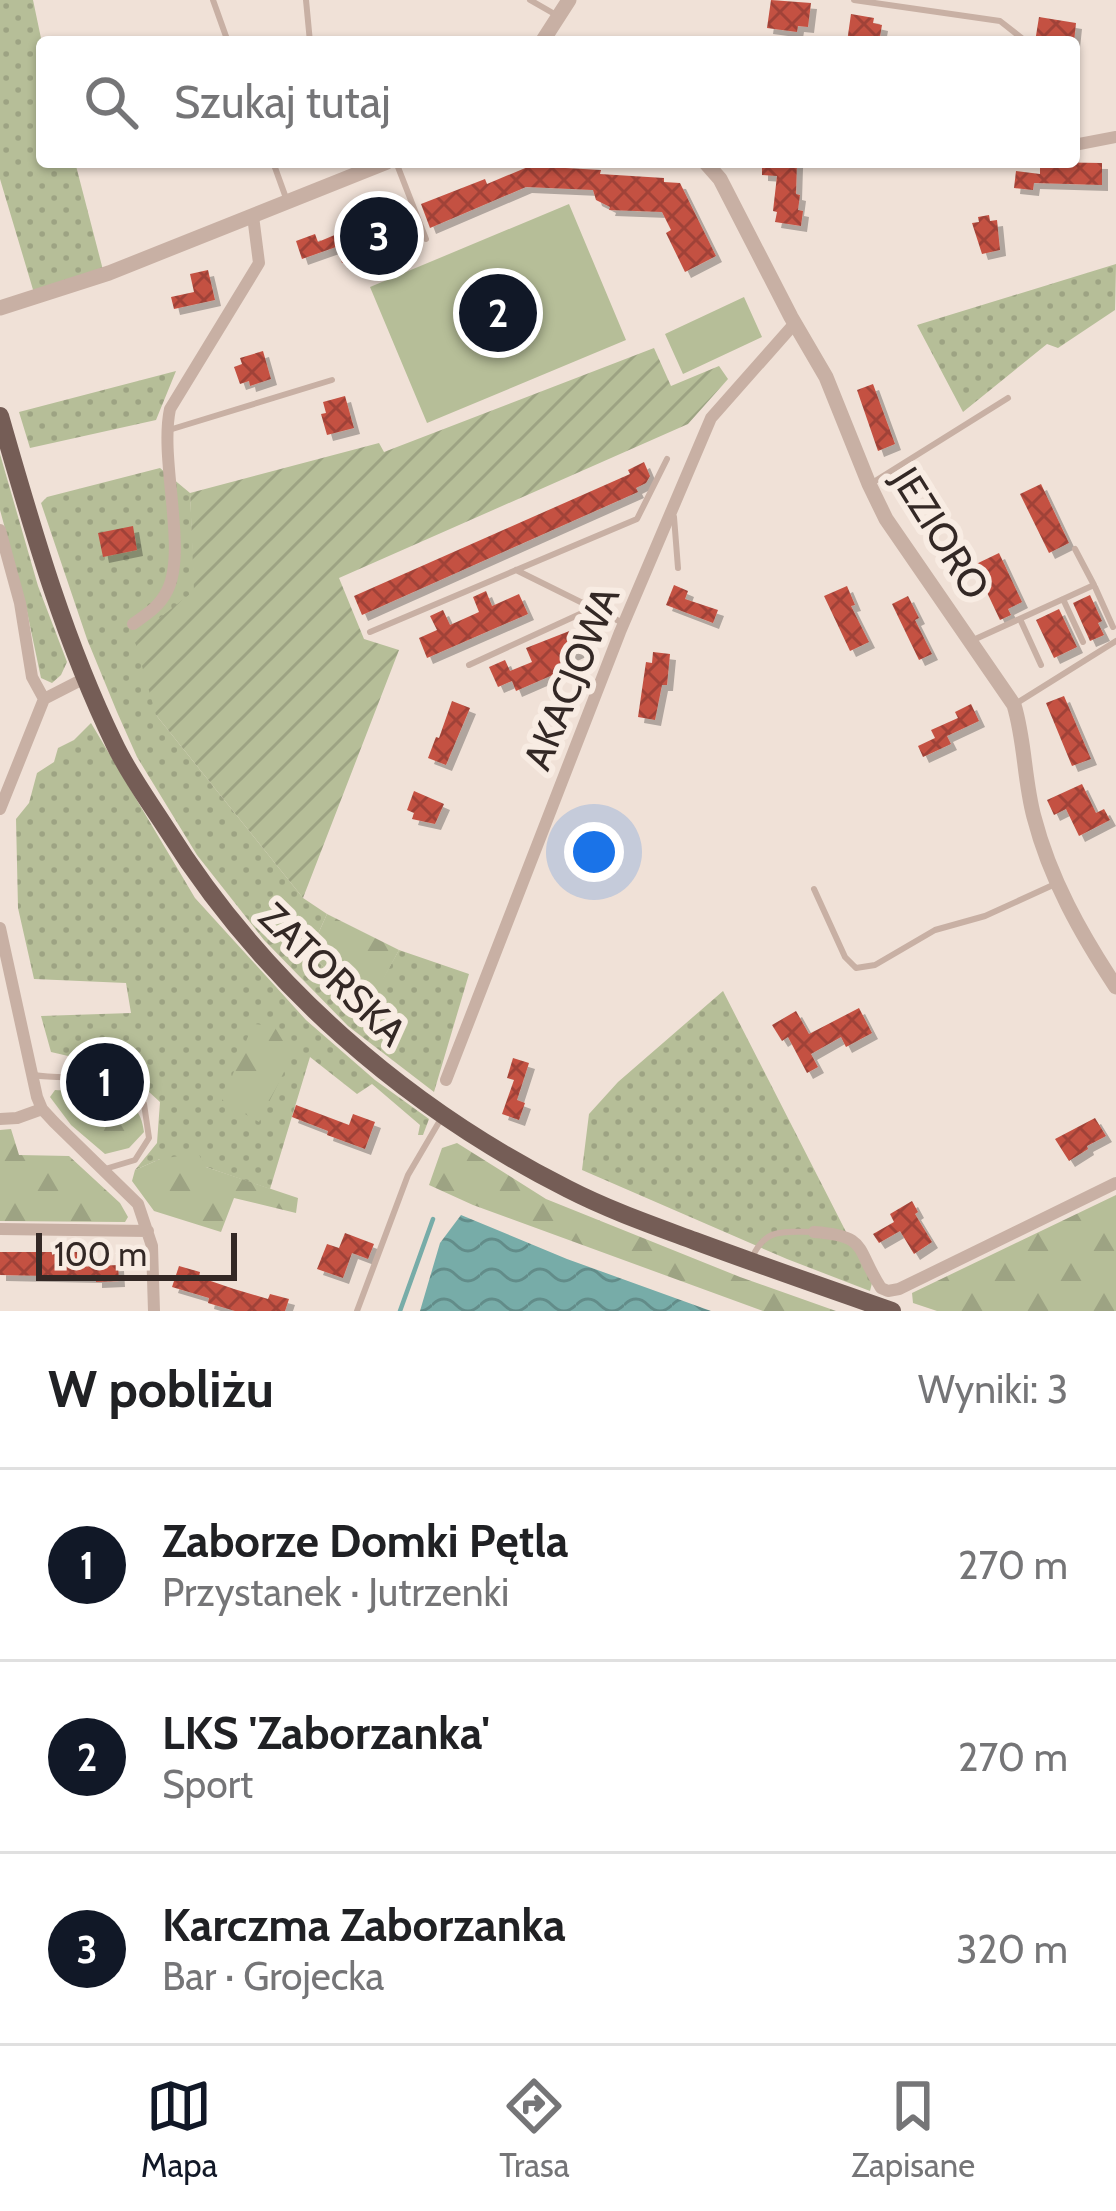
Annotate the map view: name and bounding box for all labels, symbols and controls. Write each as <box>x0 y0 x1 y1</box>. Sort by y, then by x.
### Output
search box <box>36 36 1080 168</box>
icon: search <box>78 69 144 135</box>
text: Szukaj tutaj <box>174 75 391 129</box>
pin: 3 <box>340 191 418 281</box>
pin: 2 <box>459 268 537 358</box>
street label: JEZIORO <box>881 457 1000 608</box>
street label: AKACJOWA <box>513 580 629 776</box>
your location <box>564 822 624 882</box>
street label: ZATORSKA <box>250 892 416 1056</box>
pin: 1 <box>66 1037 144 1127</box>
scale bar <box>36 1227 237 1280</box>
text: 100 m <box>54 1234 147 1274</box>
text: W pobliżu <box>48 1358 274 1420</box>
text: Wyniki: 3 <box>918 1365 1068 1413</box>
text: Zaborze Domki Pętla <box>162 1514 568 1568</box>
text: 1 <box>80 1541 94 1589</box>
text: 270 m <box>958 1541 1068 1589</box>
text: Przystanek · Jutrzenki <box>162 1568 509 1616</box>
text: LKS 'Zaborzanka' <box>162 1706 490 1760</box>
text: 2 <box>77 1733 97 1781</box>
text: 270 m <box>958 1733 1068 1781</box>
text: Sport <box>162 1760 253 1808</box>
text: Karczma Zaborzanka <box>162 1898 566 1952</box>
text: 3 <box>76 1925 98 1973</box>
text: 320 m <box>956 1925 1068 1973</box>
text: Bar · Grojecka <box>162 1952 384 2000</box>
tab: Mapa <box>141 2073 218 2185</box>
tab: Trasa <box>499 2073 570 2185</box>
tab: Zapisane <box>851 2073 975 2185</box>

